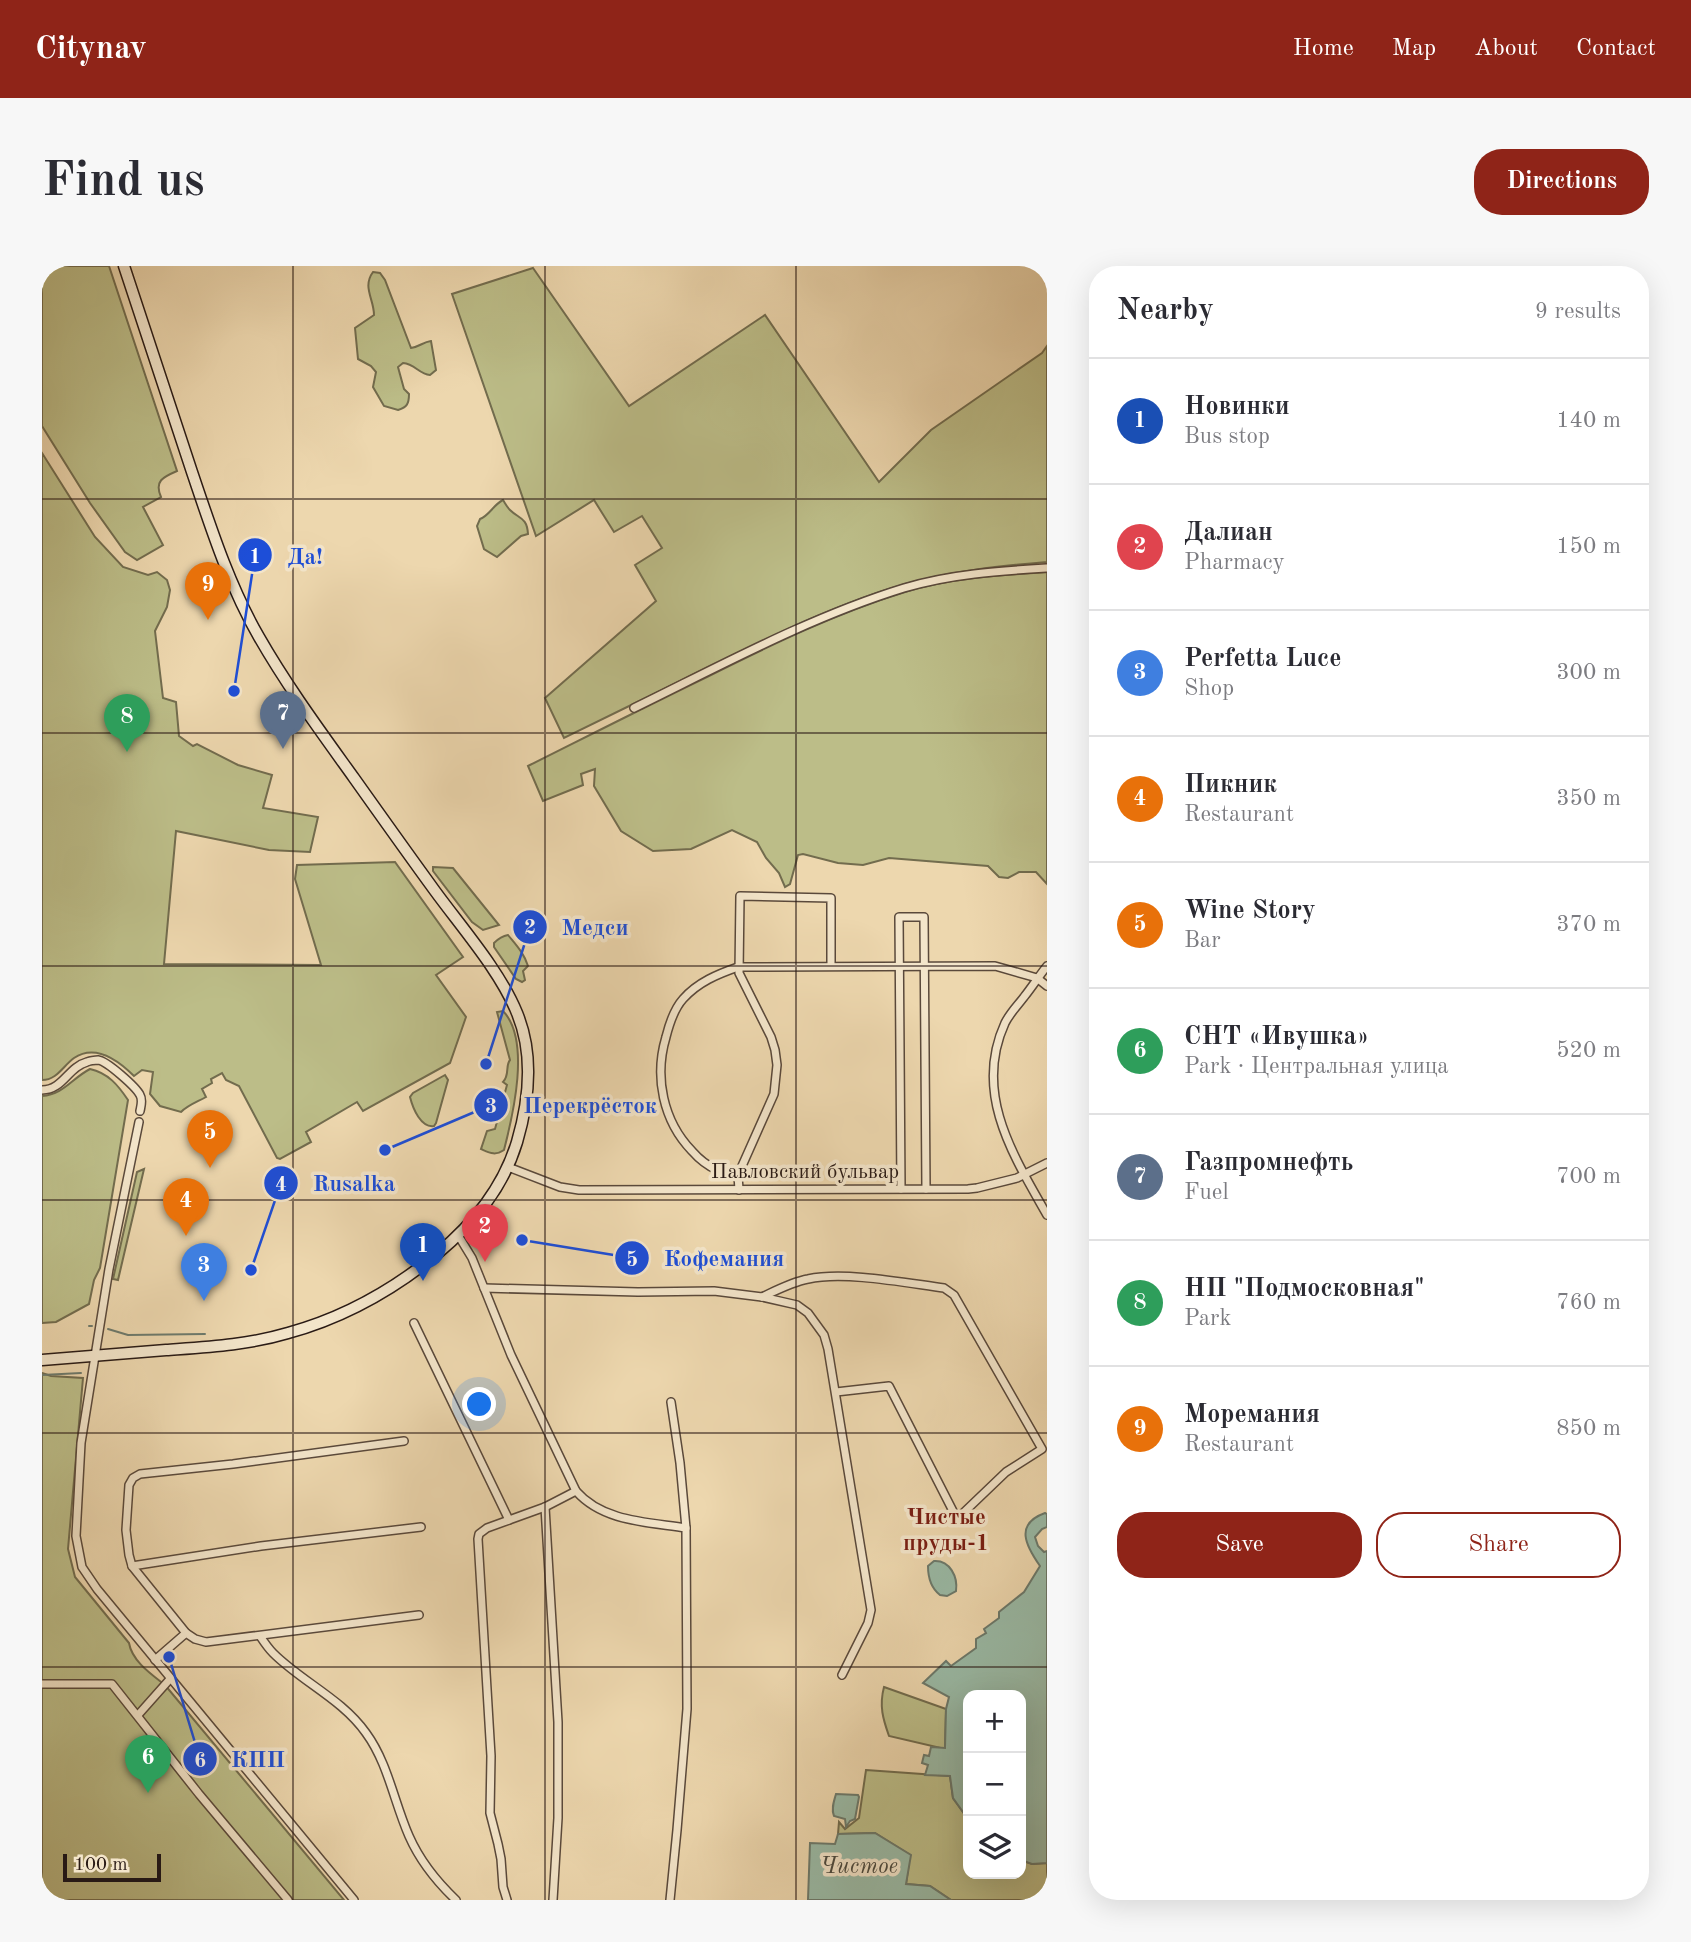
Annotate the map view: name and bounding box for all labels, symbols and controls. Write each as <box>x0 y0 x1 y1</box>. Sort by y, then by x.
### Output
text: Citynav <box>35 33 147 66</box>
text: Home <box>1293 37 1354 61</box>
text: Map <box>1392 37 1436 61</box>
text: About <box>1474 37 1538 61</box>
text: Contact <box>1576 37 1656 61</box>
button: Directions <box>1474 149 1649 215</box>
text: Find us <box>42 158 205 207</box>
text: Nearby <box>1117 296 1214 326</box>
text: 9 results <box>1535 300 1621 323</box>
text: Новинки <box>1184 394 1290 420</box>
text: 1 <box>1133 409 1147 432</box>
text: 140 m <box>1556 409 1621 432</box>
text: Bus stop <box>1184 425 1270 448</box>
text: Далиан <box>1184 520 1273 546</box>
callout: Да! <box>238 533 336 577</box>
text: 2 <box>1133 535 1147 558</box>
text: 150 m <box>1556 535 1621 558</box>
text: Да! <box>287 546 323 569</box>
text: 1 <box>249 547 261 568</box>
text: Pharmacy <box>1184 551 1285 574</box>
pin: 9 <box>185 562 231 620</box>
text: Perfetta Luce <box>1184 646 1341 672</box>
text: 3 <box>1133 661 1147 684</box>
text: 300 m <box>1556 661 1621 684</box>
text: Shop <box>1184 677 1234 700</box>
pin: 7 <box>260 691 306 749</box>
pin: 8 <box>104 694 150 752</box>
text: Пикник <box>1184 772 1277 798</box>
text: 4 <box>1133 787 1147 810</box>
text: 350 m <box>1556 787 1621 810</box>
text: Restaurant <box>1184 803 1294 826</box>
text: Wine Story <box>1184 898 1316 924</box>
callout: Медси <box>512 905 643 949</box>
text: 5 <box>1133 913 1147 936</box>
text: 370 m <box>1556 913 1621 936</box>
text: Медси <box>561 917 629 940</box>
text: 2 <box>524 918 536 939</box>
text: Bar <box>1184 929 1221 952</box>
text: СНТ «Ивушка» <box>1184 1024 1369 1050</box>
text: 6 <box>1133 1039 1147 1062</box>
text: 520 m <box>1556 1039 1621 1062</box>
text: Park · Центральная улица <box>1184 1055 1449 1078</box>
callout: Перекрёсток <box>474 1083 671 1127</box>
text: Перекрёсток <box>523 1095 657 1118</box>
text: 3 <box>485 1097 497 1118</box>
pin: 5 <box>187 1110 233 1168</box>
text: Газпромнефть <box>1184 1150 1353 1176</box>
callout: Rusalka <box>264 1161 410 1205</box>
street label: Павловский бульвар <box>711 1162 899 1183</box>
text: 7 <box>1133 1165 1147 1188</box>
text: 700 m <box>1556 1165 1621 1188</box>
text: Rusalka <box>313 1173 396 1196</box>
text: 4 <box>275 1175 287 1196</box>
pin: 4 <box>163 1178 209 1236</box>
text: Fuel <box>1184 1181 1229 1204</box>
pin: 2 <box>462 1204 508 1262</box>
pin: 1 <box>400 1223 446 1281</box>
callout: Кофемания <box>615 1236 799 1280</box>
pin: 3 <box>181 1243 227 1301</box>
text: Кофемания <box>664 1248 784 1272</box>
text: 5 <box>626 1250 638 1271</box>
text: НП "Подмосковная" <box>1184 1276 1424 1302</box>
text: 8 <box>1133 1291 1147 1314</box>
text: 760 m <box>1556 1291 1621 1314</box>
text: Park <box>1184 1307 1231 1330</box>
your location <box>462 1387 496 1421</box>
text: Моремания <box>1184 1402 1320 1428</box>
text: 9 <box>1133 1417 1147 1440</box>
text: 850 m <box>1556 1417 1621 1440</box>
text: Restaurant <box>1184 1433 1294 1456</box>
district label: Чистые пруды-1 <box>903 1506 989 1555</box>
button: Save <box>1117 1512 1362 1578</box>
button: Share <box>1376 1512 1621 1578</box>
map controls <box>963 1690 1026 1879</box>
button: + <box>963 1690 1026 1753</box>
pin: 6 <box>125 1735 171 1793</box>
callout: КПП <box>182 1737 299 1781</box>
text: КПП <box>231 1749 285 1772</box>
text: 6 <box>194 1751 206 1772</box>
button: − <box>963 1753 1026 1816</box>
button: layers <box>963 1816 1026 1879</box>
scale bar <box>63 1851 161 1883</box>
water label: Чистое <box>820 1855 898 1878</box>
text: 100 m <box>74 1856 127 1875</box>

